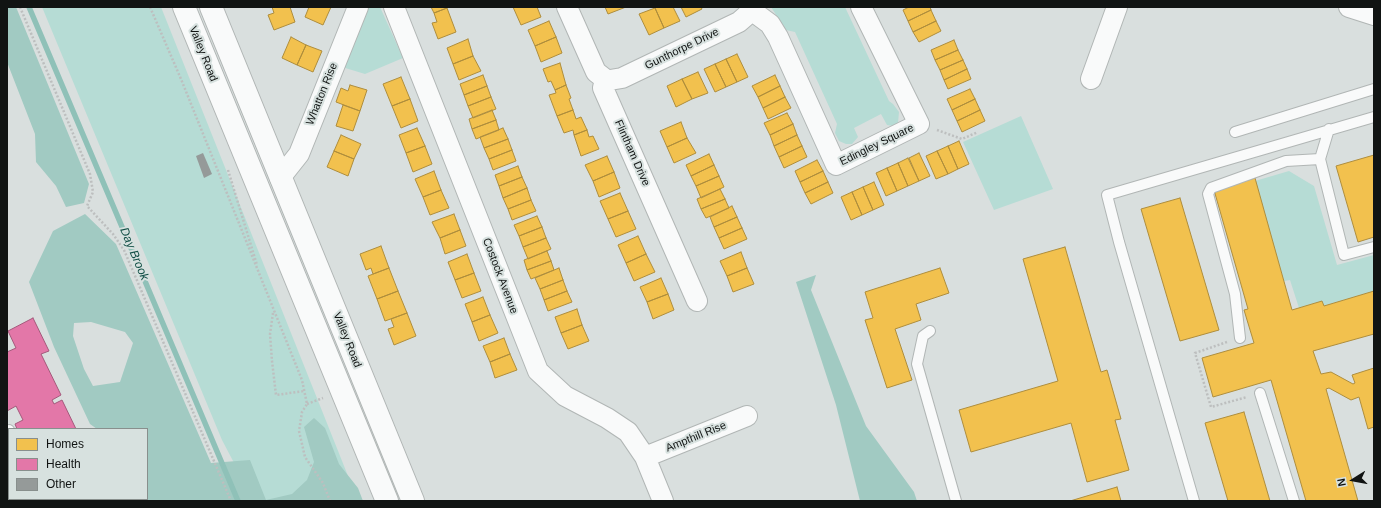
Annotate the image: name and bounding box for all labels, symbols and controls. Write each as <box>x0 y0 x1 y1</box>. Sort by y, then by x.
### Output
street label: Valley Road <box>186 24 220 84</box>
street label: Gunthorpe Drive <box>643 25 721 73</box>
street label: Whatton Rise <box>304 61 340 127</box>
street label: Flintham Drive <box>612 118 652 188</box>
street label: Edingley Square <box>838 121 916 169</box>
water label: Day Brook <box>116 225 152 283</box>
street label: Costock Avenue <box>480 236 520 316</box>
street label: Valley Road <box>330 310 364 370</box>
street label: Ampthill Rise <box>664 419 728 455</box>
legend <box>8 428 148 500</box>
text: Homes <box>46 437 84 451</box>
text: Health <box>46 457 81 471</box>
north arrow <box>1333 460 1373 500</box>
text: Other <box>46 477 76 491</box>
text: N <box>1335 477 1348 487</box>

